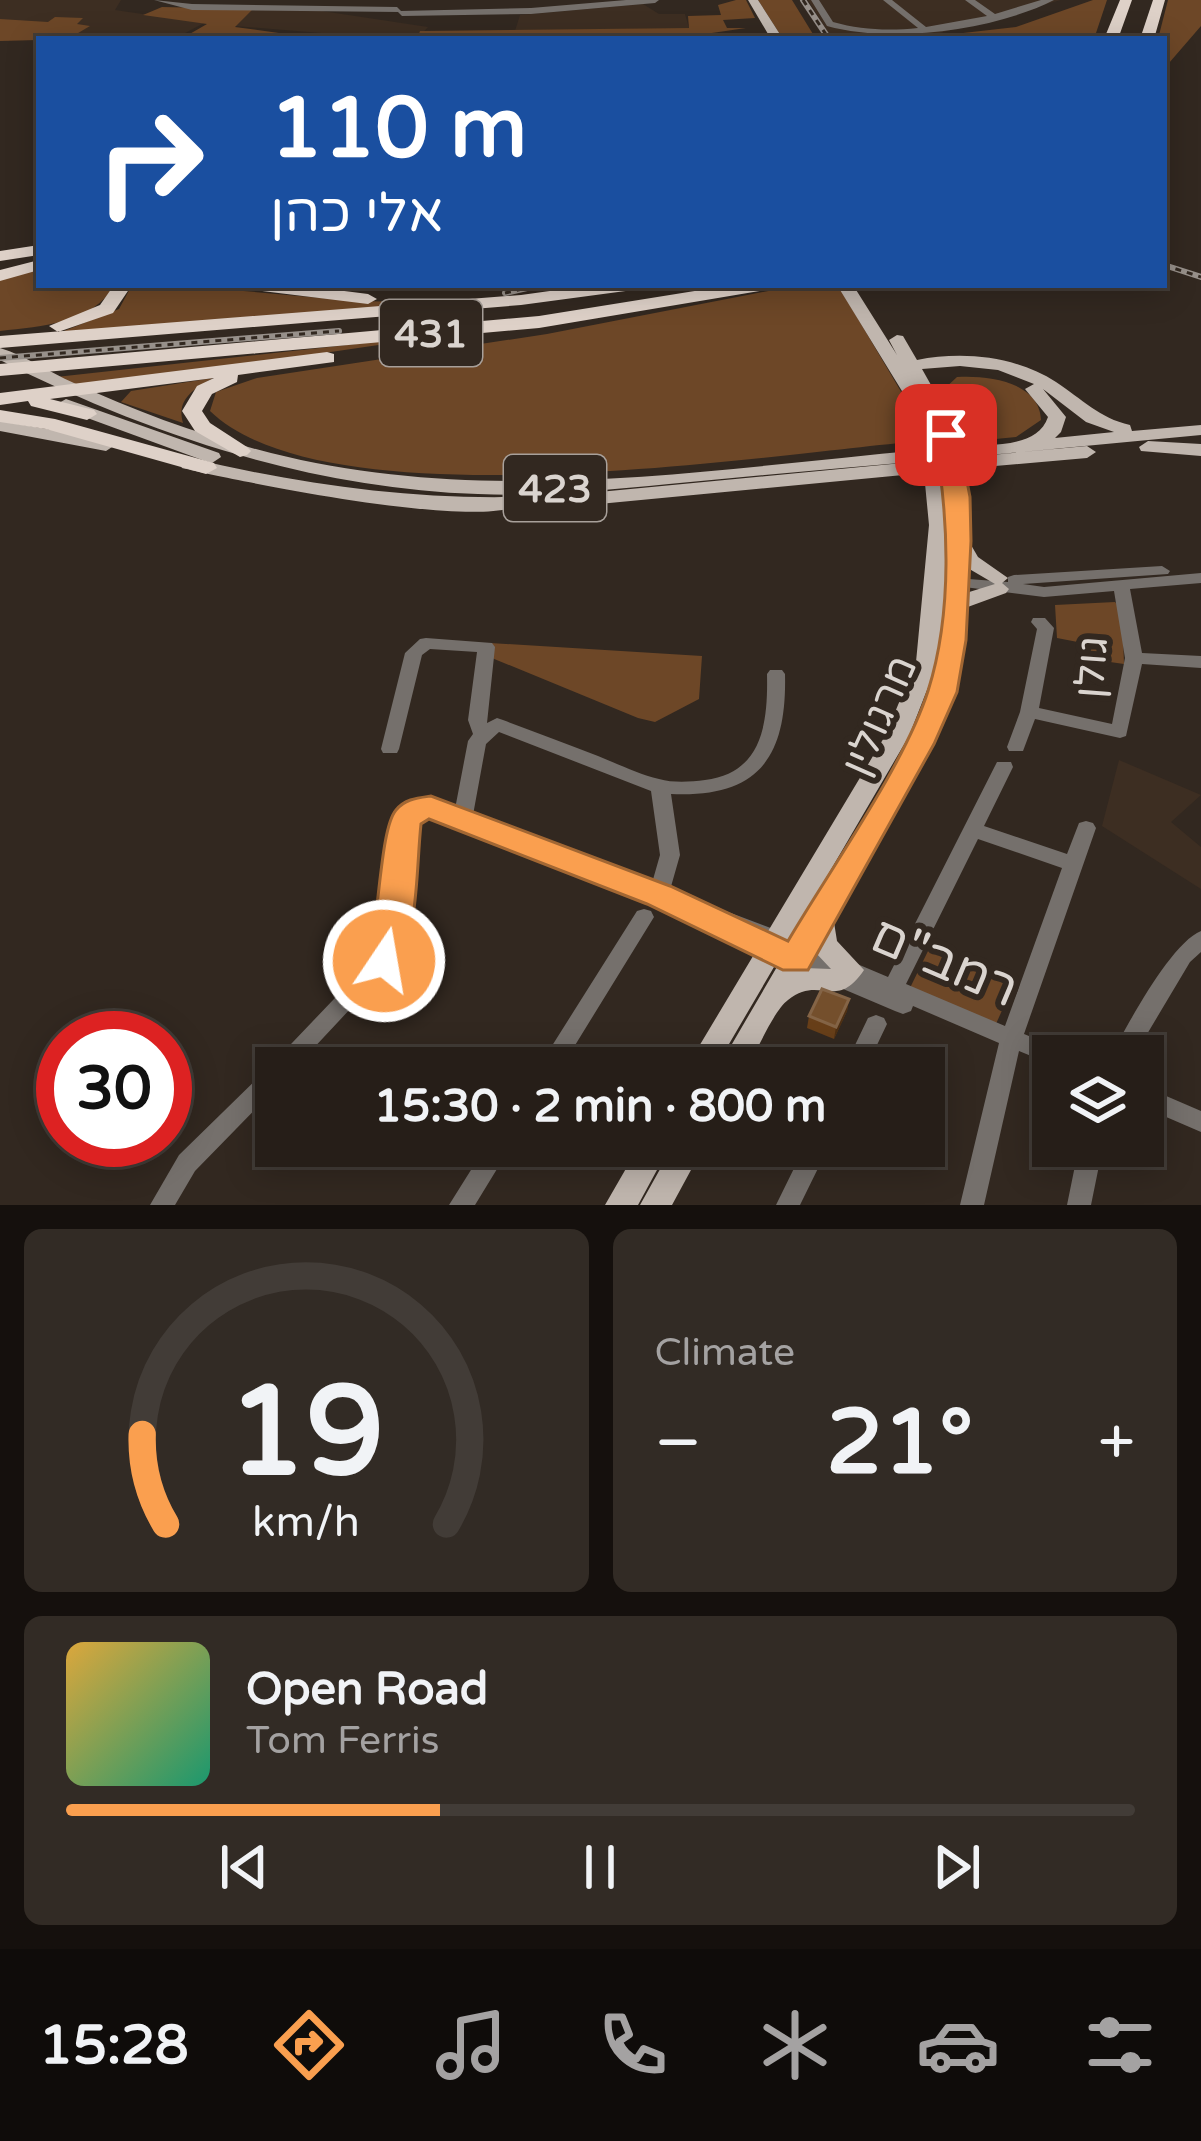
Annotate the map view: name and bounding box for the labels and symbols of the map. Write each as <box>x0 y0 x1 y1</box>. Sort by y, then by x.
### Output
road number: 431 <box>380 300 482 366</box>
pin <box>895 384 997 486</box>
road number: 423 <box>504 455 606 521</box>
street label: גולן <box>1064 634 1119 700</box>
street label: מרגולין <box>830 648 928 783</box>
position arrow <box>321 898 447 1024</box>
street label: רמב"ם <box>862 904 1027 1021</box>
speed limit sign: 30 <box>36 1011 192 1167</box>

